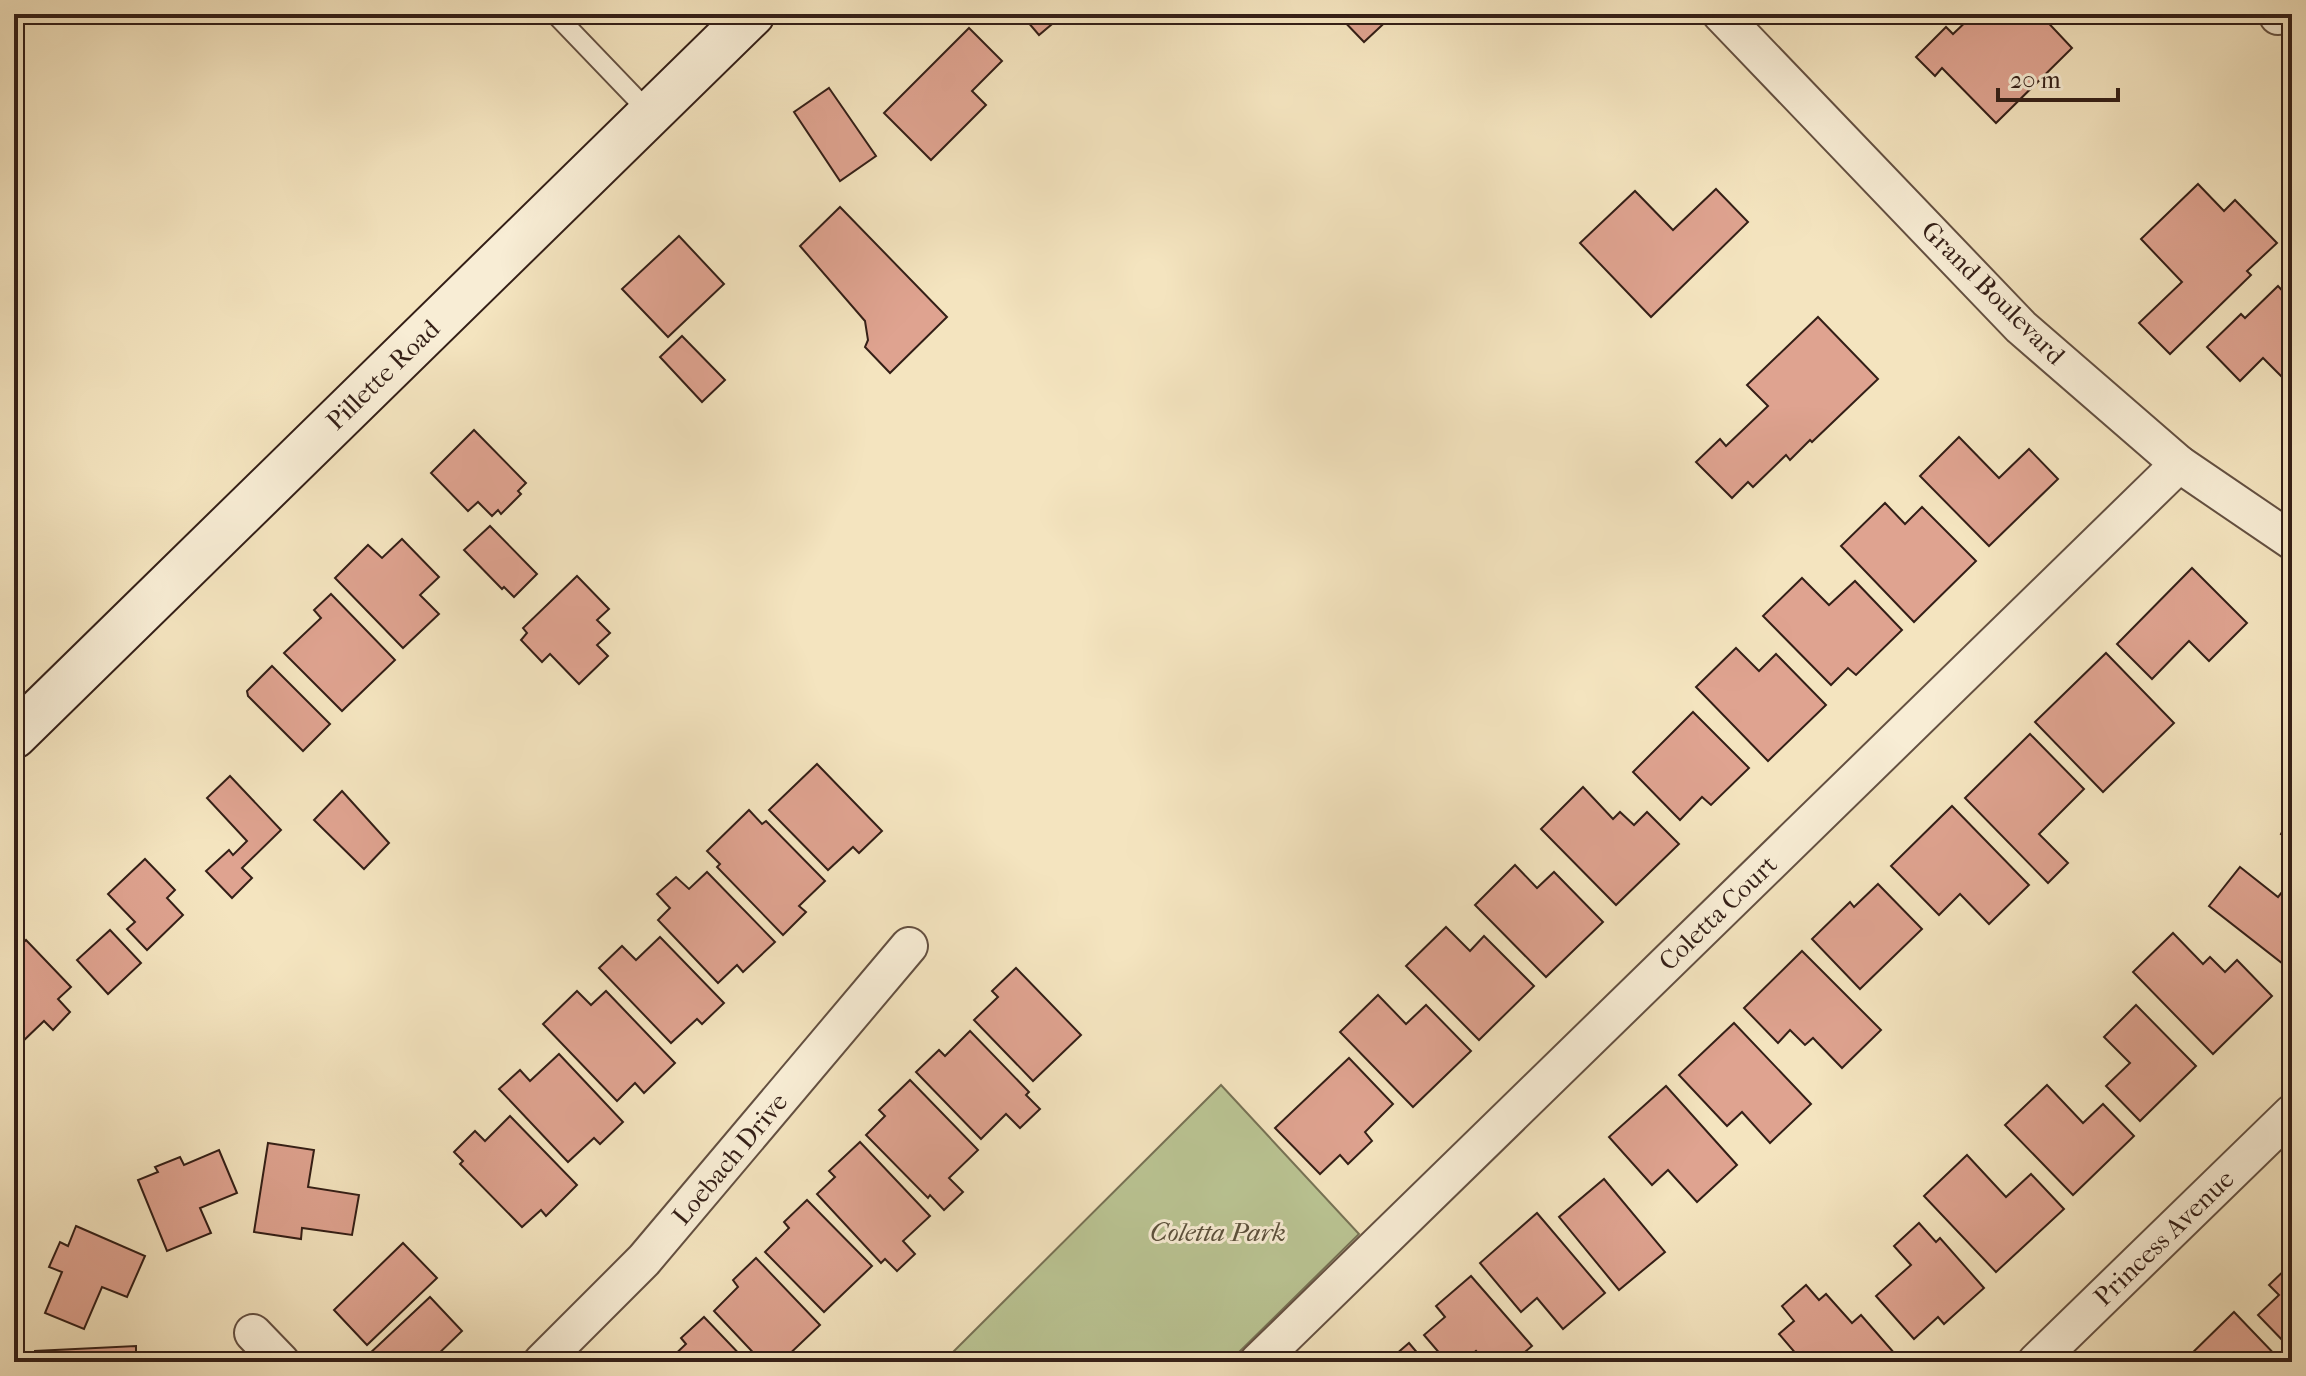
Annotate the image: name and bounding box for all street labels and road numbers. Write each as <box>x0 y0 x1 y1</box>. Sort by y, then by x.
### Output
street label: Grand Boulevard <box>1915 215 2072 372</box>
street label: Pillette Road <box>320 313 447 437</box>
street label: Coletta Court <box>1653 849 1784 977</box>
street label: Loebach Drive <box>666 1087 794 1231</box>
street label: Princess Avenue <box>2088 1163 2240 1313</box>

